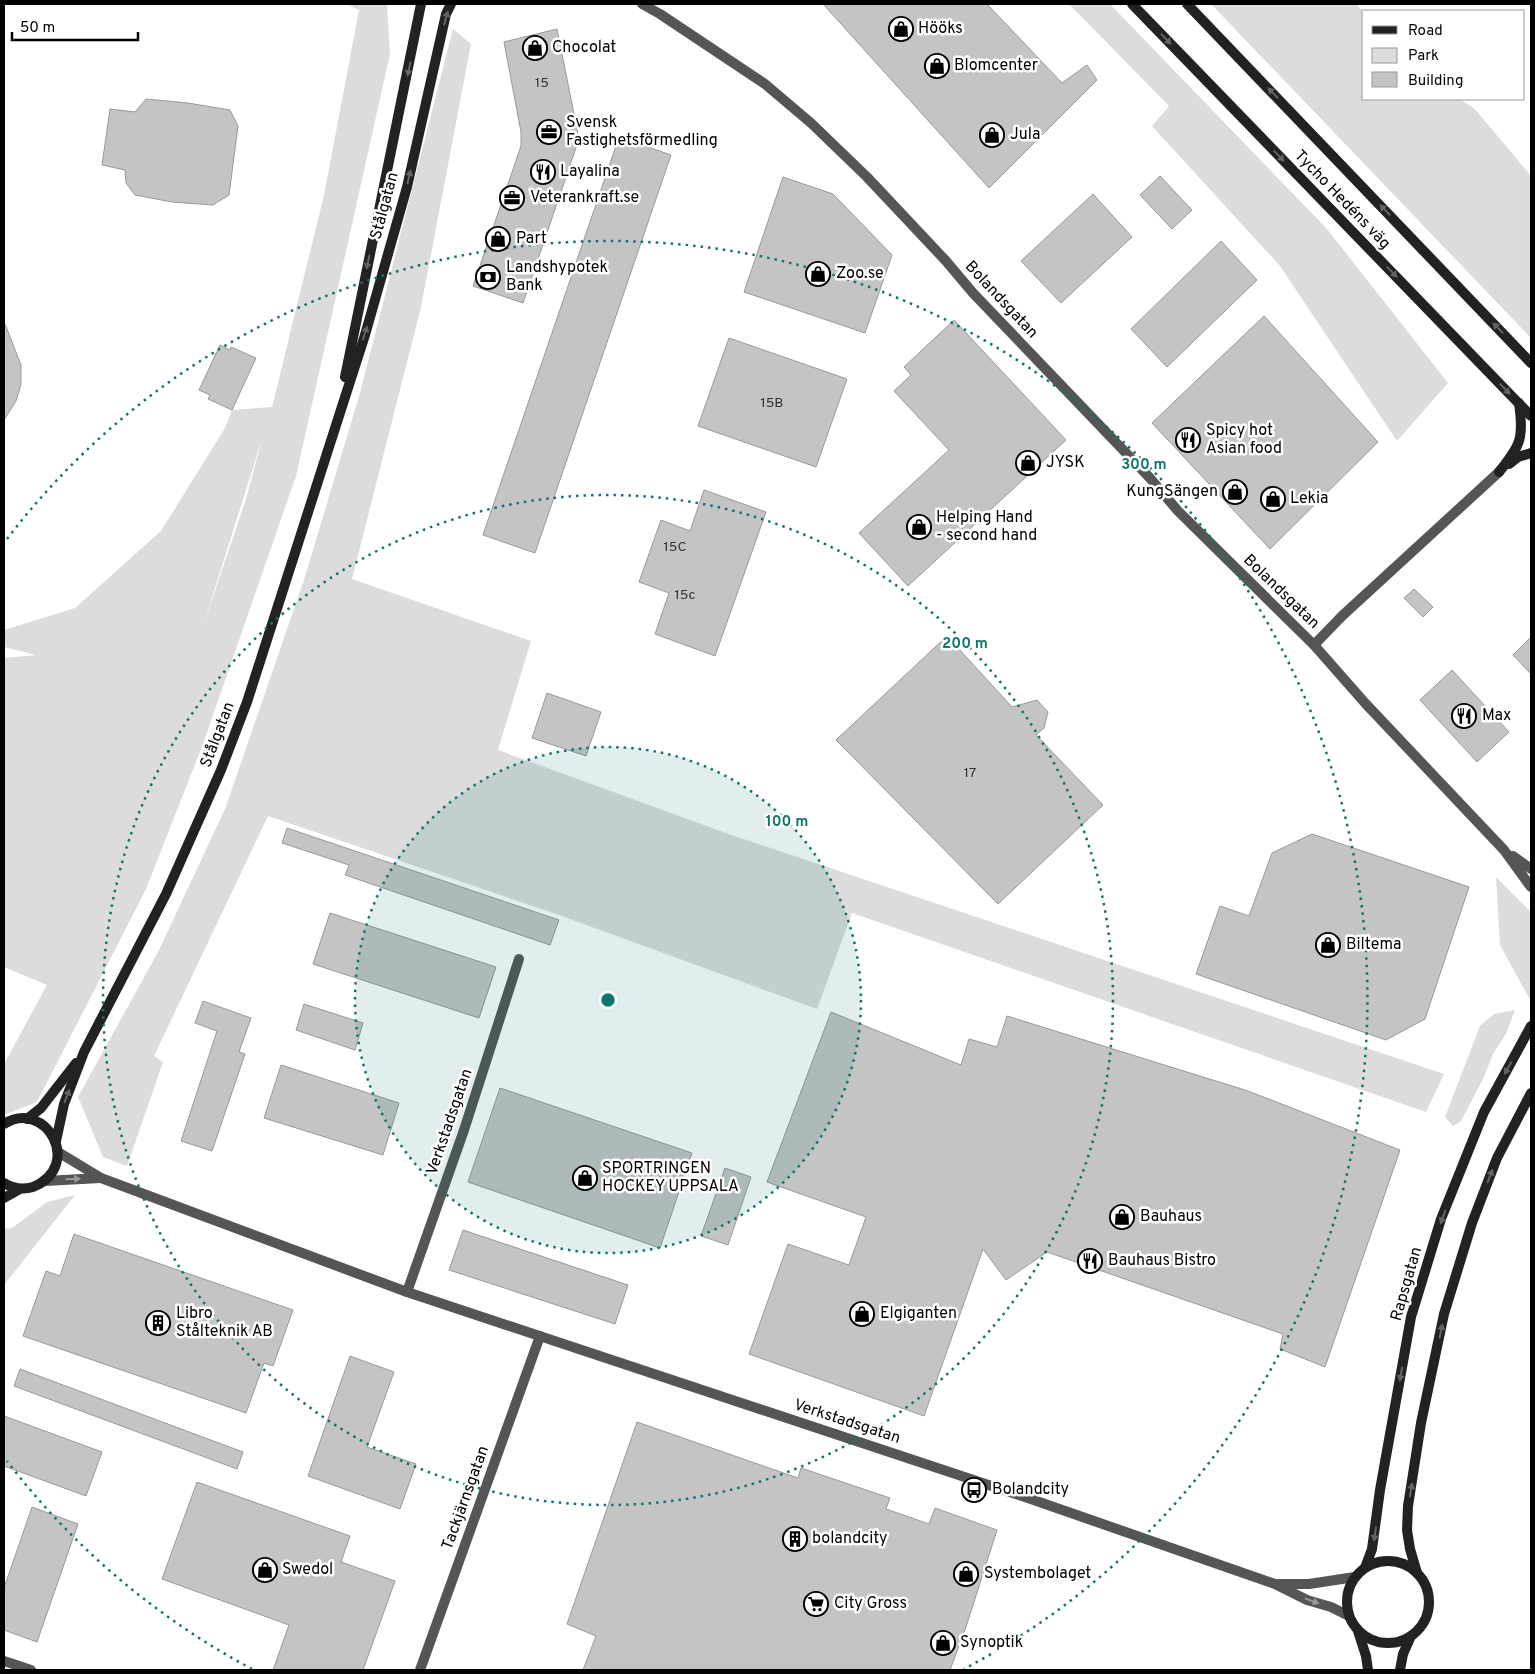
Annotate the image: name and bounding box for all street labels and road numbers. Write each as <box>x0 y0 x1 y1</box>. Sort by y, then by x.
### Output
street label: Tycho Hedéns väg <box>1290 146 1394 254</box>
street label: Stålgatan <box>366 170 404 242</box>
street label: Bolandsgatan <box>960 257 1042 343</box>
street label: Bolandsgatan <box>1239 550 1323 634</box>
street label: Stålgatan <box>196 699 240 771</box>
street label: Verkstadsgatan <box>422 1066 478 1178</box>
street label: Rapsgatan <box>1387 1245 1427 1323</box>
street label: Verkstadsgatan <box>791 1395 903 1449</box>
street label: Tackjärnsgatan <box>438 1443 494 1553</box>

